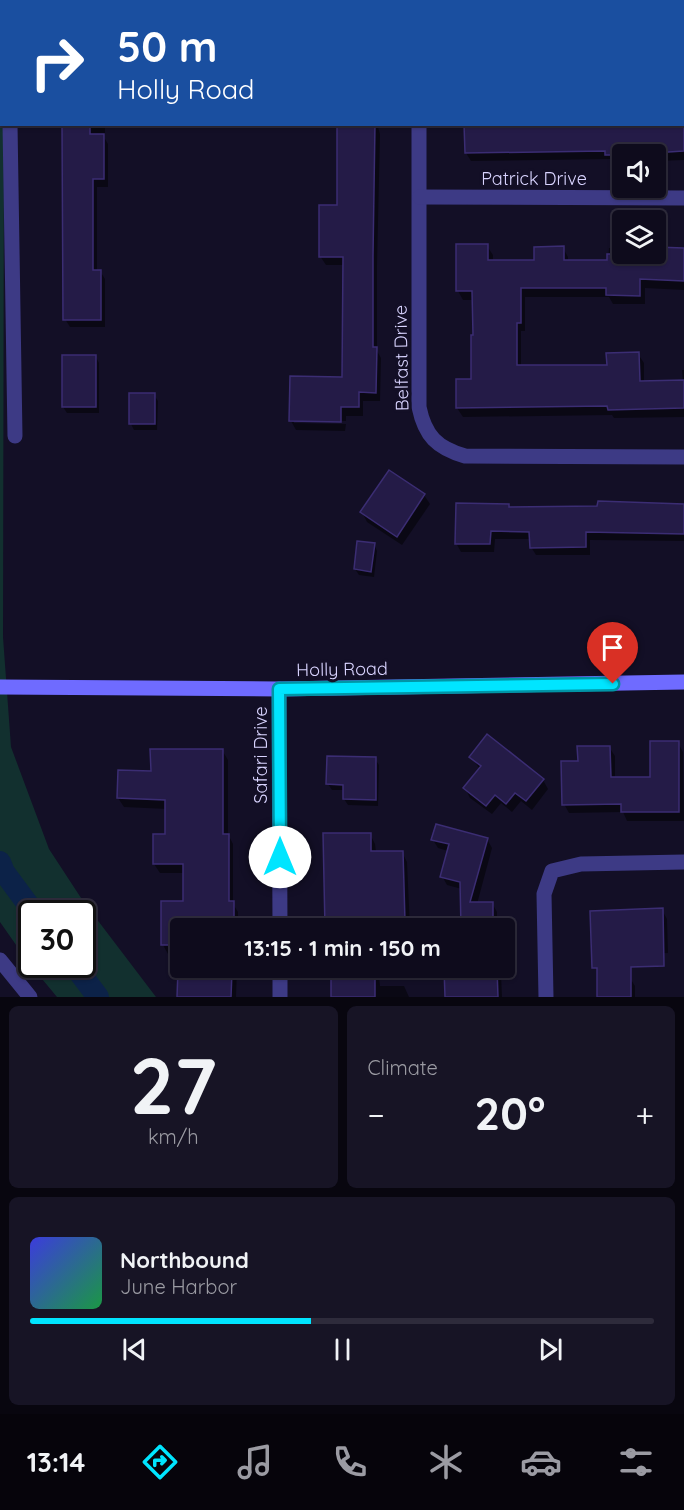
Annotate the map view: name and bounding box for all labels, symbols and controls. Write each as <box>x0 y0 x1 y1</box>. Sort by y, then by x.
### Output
text: 50 m <box>117 20 217 73</box>
icon: right <box>18 24 96 102</box>
text: Holly Road <box>117 72 254 106</box>
map controls <box>612 144 666 264</box>
button: sound <box>612 144 666 198</box>
street label: Patrick Drive <box>481 167 587 190</box>
button: layers <box>612 210 666 264</box>
street label: Belfast Drive <box>389 305 413 411</box>
pin <box>587 622 638 684</box>
icon: arrive <box>596 631 629 664</box>
street label: Holly Road <box>296 657 388 681</box>
street label: Safari Drive <box>249 706 272 804</box>
position arrow <box>248 825 312 889</box>
speed limit sign: 30 <box>18 900 96 978</box>
text: 13:15 · 1 min · 150 m <box>244 934 441 962</box>
text: 27 <box>130 1036 217 1134</box>
text: Climate <box>368 1055 438 1080</box>
text: 20° <box>475 1085 545 1141</box>
text: − <box>368 1094 385 1135</box>
text: + <box>635 1094 654 1135</box>
text: km/h <box>148 1124 199 1149</box>
text: Northbound <box>120 1246 249 1274</box>
text: June Harbor <box>120 1274 237 1299</box>
icon: previous <box>118 1333 151 1366</box>
icon: pause <box>326 1333 359 1366</box>
icon: next <box>534 1333 567 1366</box>
icon: directions <box>139 1441 181 1483</box>
icon: music <box>234 1441 276 1483</box>
icon: phone <box>329 1441 371 1483</box>
icon: climate <box>425 1441 467 1483</box>
icon: car <box>520 1441 562 1483</box>
icon: filters <box>615 1441 657 1483</box>
text: 13:14 <box>27 1445 85 1479</box>

